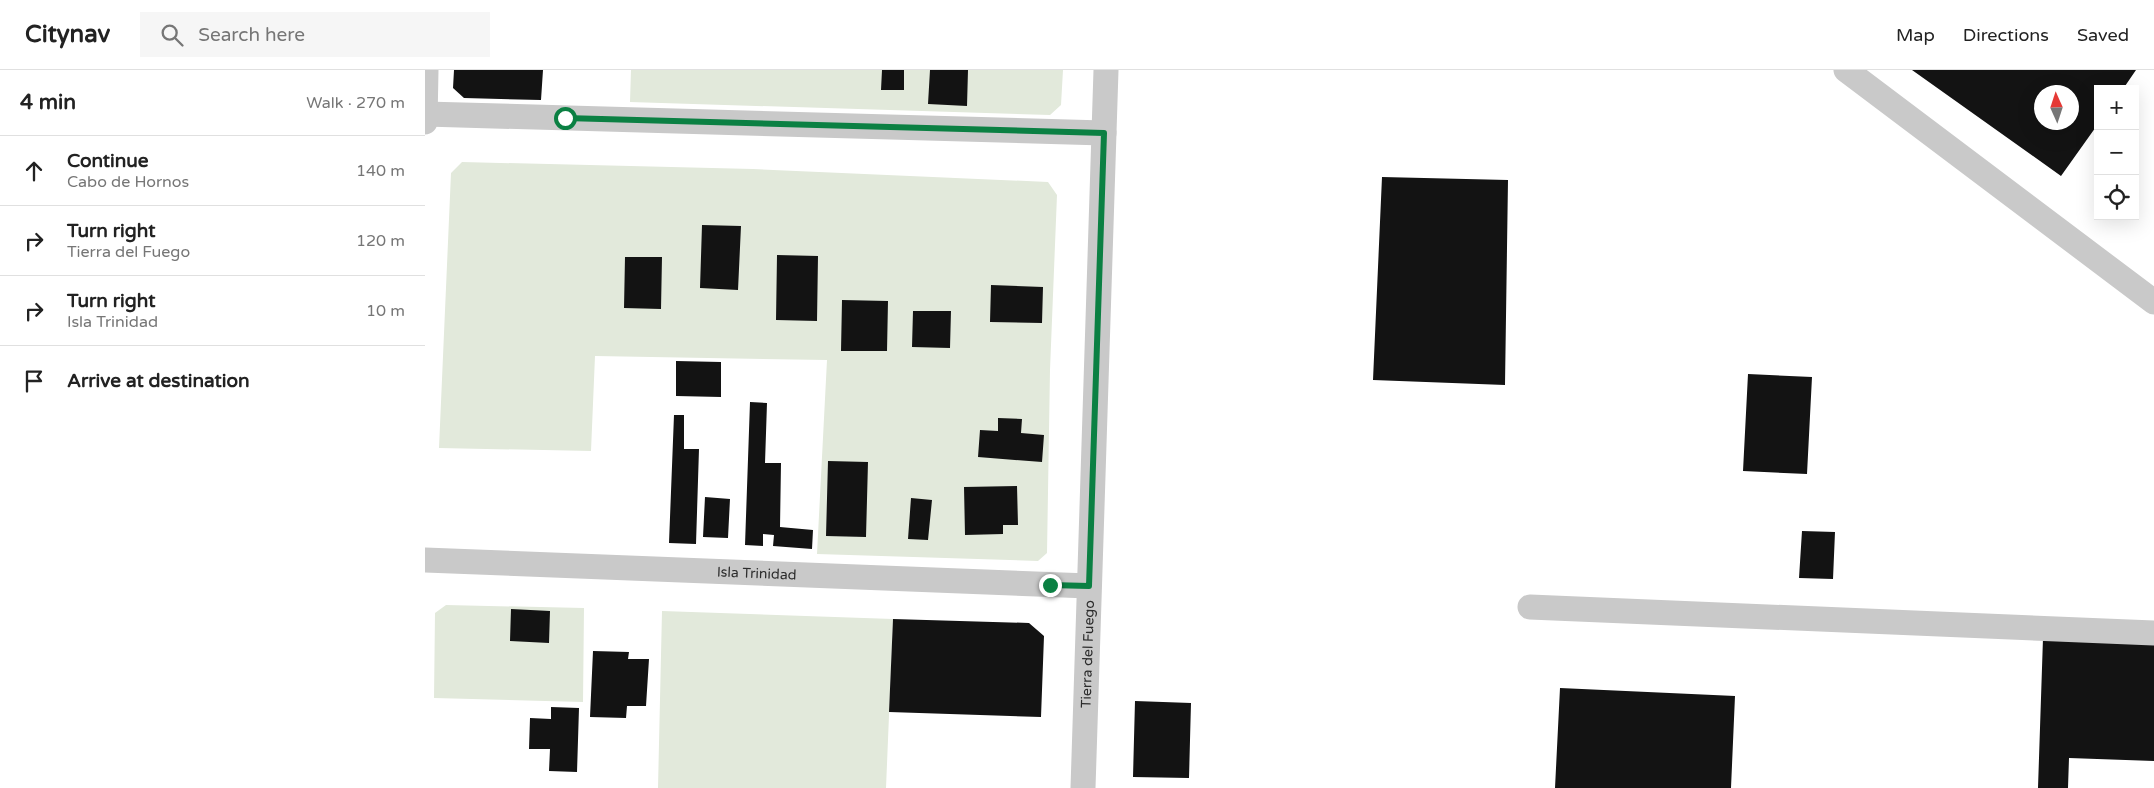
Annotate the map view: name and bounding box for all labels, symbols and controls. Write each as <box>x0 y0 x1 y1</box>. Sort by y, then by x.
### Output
search box <box>140 12 490 57</box>
text: Citynav <box>25 20 110 49</box>
icon: search <box>158 21 186 49</box>
text: Search here <box>198 24 305 46</box>
text: Map <box>1896 24 1935 46</box>
text: Directions <box>1963 24 2049 46</box>
text: Saved <box>2077 24 2129 46</box>
north arrow <box>2034 85 2079 130</box>
map controls <box>2094 85 2139 220</box>
button: + <box>2094 85 2139 130</box>
text: 4 min <box>20 90 76 115</box>
text: Walk · 270 m <box>306 93 405 113</box>
route start <box>554 107 577 130</box>
button: − <box>2094 130 2139 175</box>
text: Continue <box>67 150 149 172</box>
icon: ahead <box>20 157 48 185</box>
text: 140 m <box>356 161 405 181</box>
text: Cabo de Hornos <box>67 172 189 192</box>
button: locate <box>2094 175 2139 220</box>
text: Turn right <box>67 220 155 242</box>
icon: right <box>20 227 48 255</box>
text: 120 m <box>356 231 405 251</box>
text: Tierra del Fuego <box>67 242 190 262</box>
text: Turn right <box>67 290 155 312</box>
icon: right <box>20 297 48 325</box>
text: 10 m <box>366 301 405 321</box>
text: Isla Trinidad <box>67 312 158 332</box>
icon: arrive <box>20 367 48 395</box>
text: Arrive at destination <box>67 370 250 392</box>
street label: Isla Trinidad <box>717 563 797 583</box>
route end <box>1039 574 1062 597</box>
street label: Tierra del Fuego <box>1077 600 1098 708</box>

